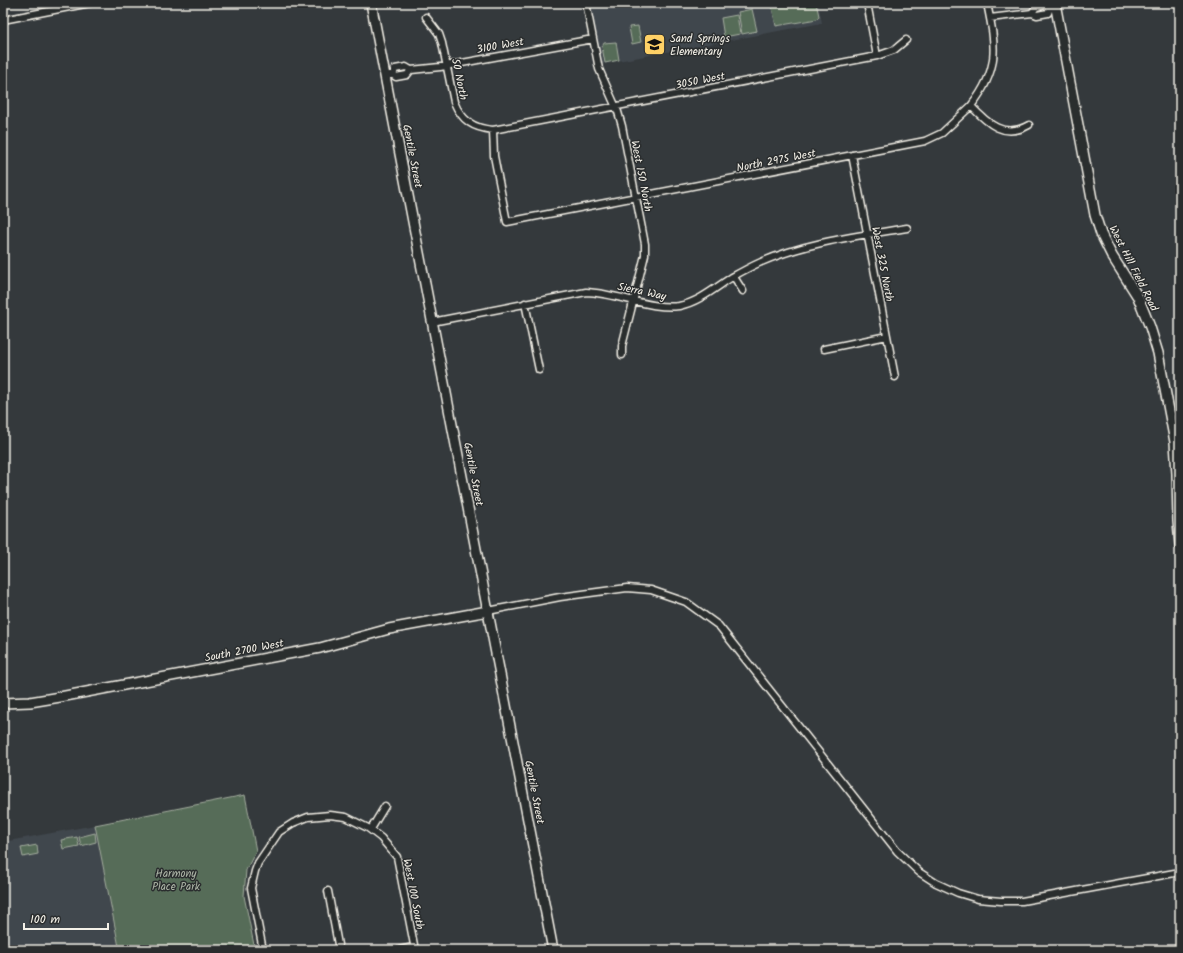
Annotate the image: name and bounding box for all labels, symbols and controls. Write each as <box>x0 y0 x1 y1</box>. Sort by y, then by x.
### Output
place label: Sand Springs Elementary <box>670 30 730 61</box>
school or university icon: Sand Springs Elementary <box>642 31 668 57</box>
street label: 3100 West <box>475 33 526 59</box>
street label: 50 North <box>446 57 472 102</box>
street label: 3050 West <box>674 67 727 95</box>
street label: Gentile Street <box>397 123 427 190</box>
street label: West 150 North <box>625 139 657 214</box>
street label: North 2975 West <box>735 144 818 177</box>
street label: West Hill Field Road <box>1104 222 1163 315</box>
street label: West 325 North <box>866 225 898 303</box>
street label: Sierra Way <box>616 278 669 306</box>
street label: Gentile Street <box>458 441 488 508</box>
street label: South 2700 West <box>203 634 286 667</box>
street label: Gentile Street <box>519 759 549 826</box>
street label: West 100 South <box>397 857 429 931</box>
park label: Harmony Place Park <box>152 865 201 896</box>
scale bar <box>24 905 108 931</box>
text: 100 m <box>30 910 61 929</box>

